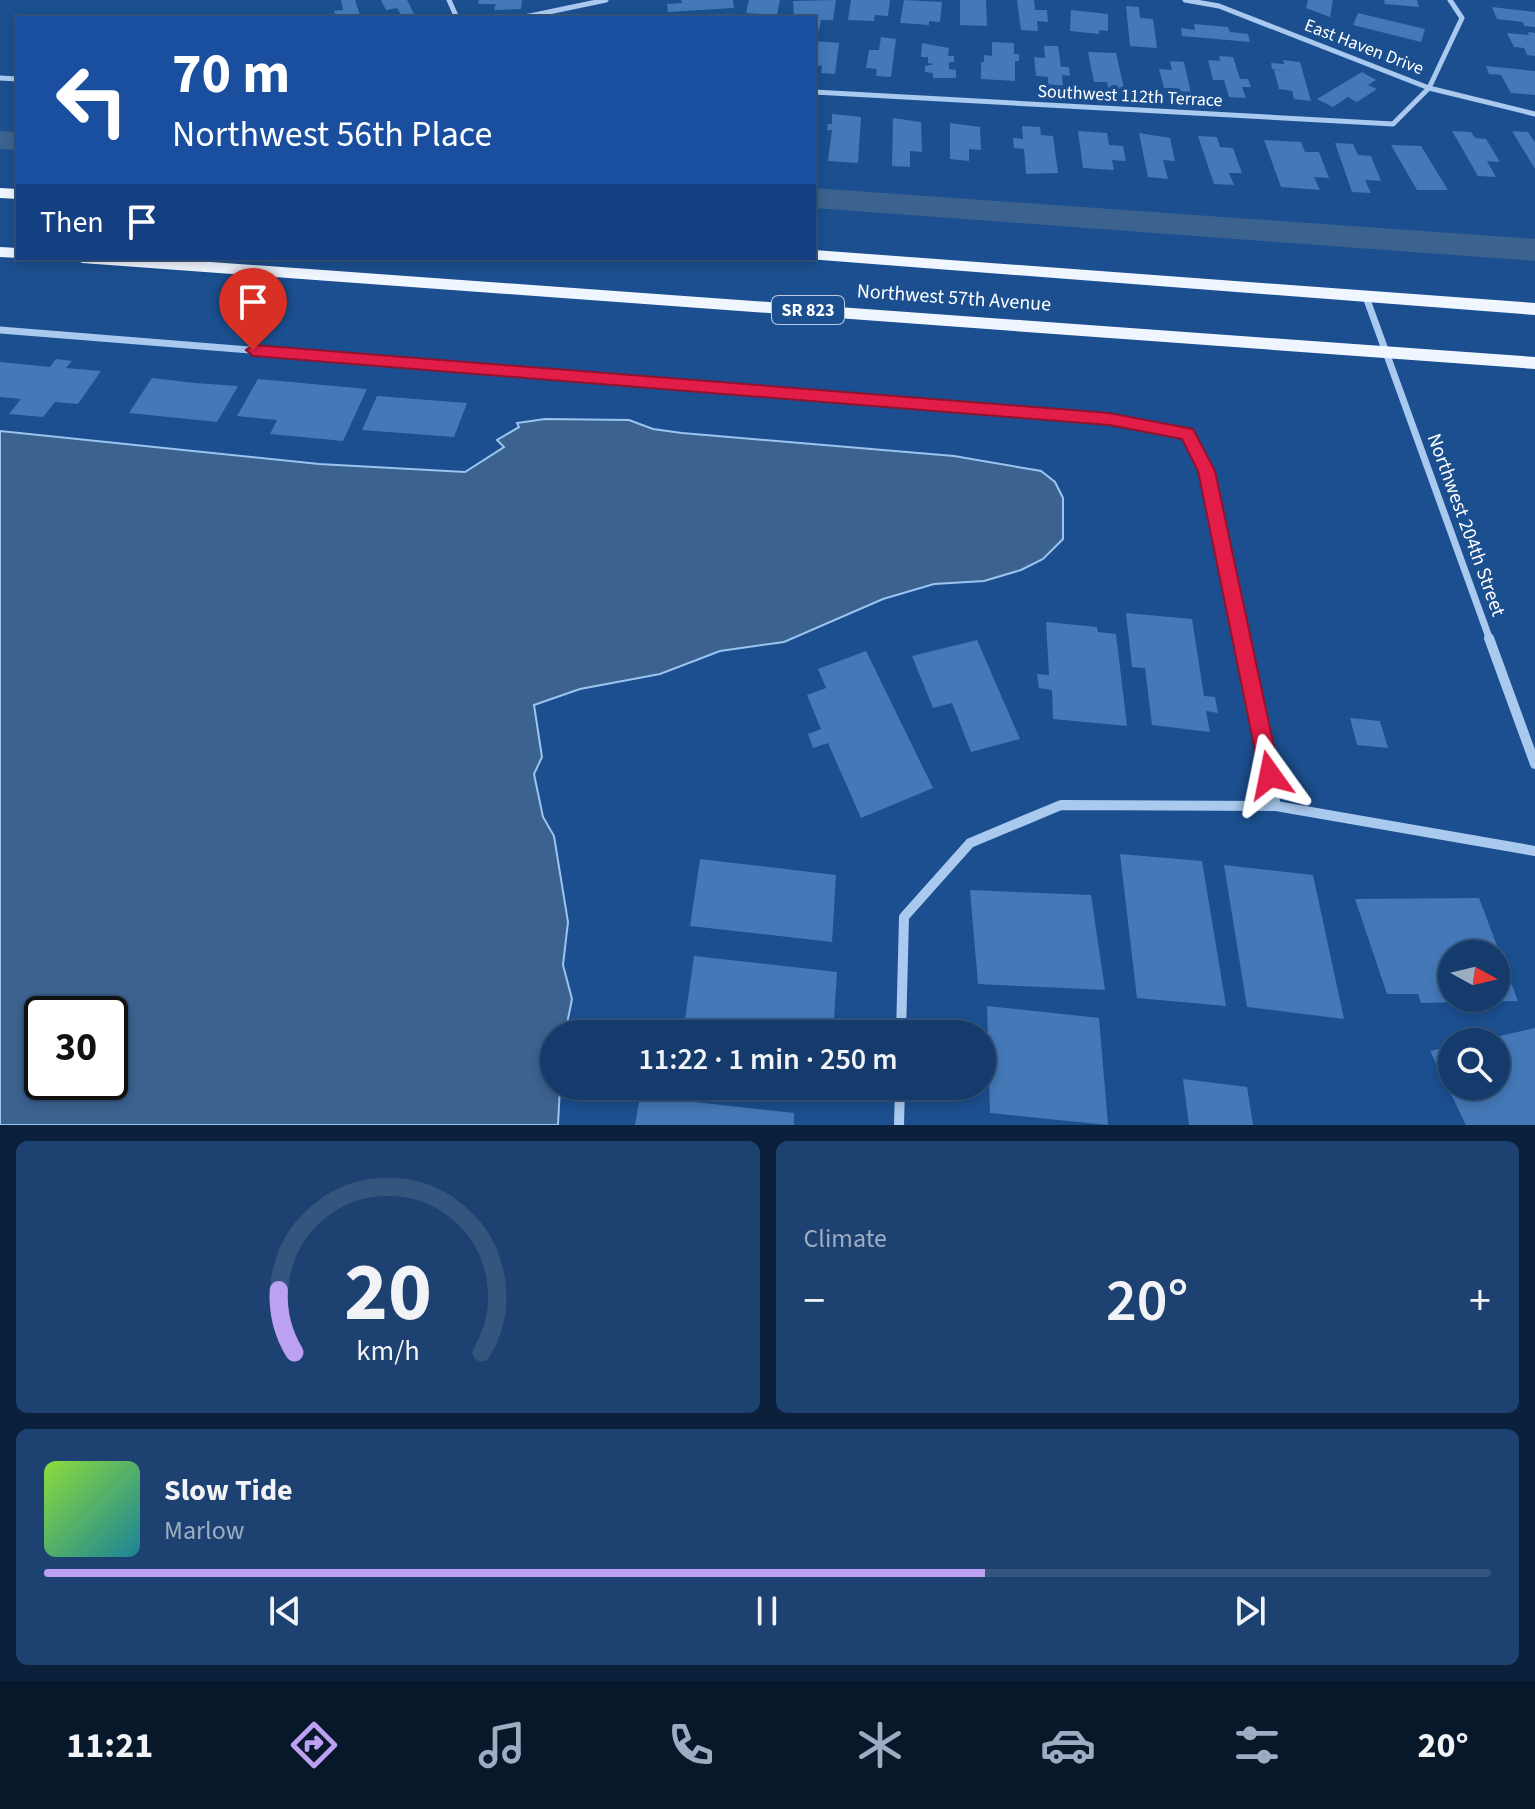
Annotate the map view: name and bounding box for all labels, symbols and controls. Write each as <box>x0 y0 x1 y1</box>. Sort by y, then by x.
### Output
street label: East Haven Drive <box>1301 13 1427 81</box>
text: 70 m <box>172 35 290 114</box>
icon: left <box>40 48 144 152</box>
street label: Southwest 112th Terrace <box>1037 79 1223 113</box>
text: Northwest 56th Place <box>172 109 492 160</box>
icon: arrive <box>120 200 164 244</box>
text: Then <box>40 201 104 244</box>
pin <box>219 268 287 350</box>
street label: Northwest 57th Avenue <box>856 277 1052 319</box>
icon: arrive <box>231 280 275 324</box>
road number: SR 823 <box>772 296 844 324</box>
street label: Northwest 204th Street <box>1420 430 1512 621</box>
position arrow <box>1228 733 1312 817</box>
north arrow <box>1438 940 1510 1012</box>
map controls <box>1438 940 1510 1100</box>
speed limit sign: 30 <box>24 996 128 1100</box>
button: search <box>1438 1028 1510 1100</box>
text: 11:22 · 1 min · 250 m <box>638 1038 898 1081</box>
text: Climate <box>804 1220 887 1257</box>
text: 20 <box>344 1234 432 1352</box>
text: 20° <box>1106 1259 1188 1344</box>
text: − <box>804 1270 825 1333</box>
text: + <box>1469 1270 1491 1333</box>
text: km/h <box>356 1331 419 1371</box>
text: Slow Tide <box>164 1469 293 1512</box>
text: Marlow <box>164 1512 244 1549</box>
icon: previous <box>263 1589 307 1633</box>
icon: pause <box>745 1589 789 1633</box>
icon: next <box>1228 1589 1272 1633</box>
icon: directions <box>286 1717 342 1773</box>
icon: music <box>474 1717 530 1773</box>
icon: phone <box>663 1717 719 1773</box>
icon: climate <box>852 1717 908 1773</box>
icon: car <box>1040 1717 1096 1773</box>
icon: filters <box>1229 1717 1285 1773</box>
text: 11:21 <box>66 1720 153 1771</box>
text: 20° <box>1418 1720 1469 1771</box>

